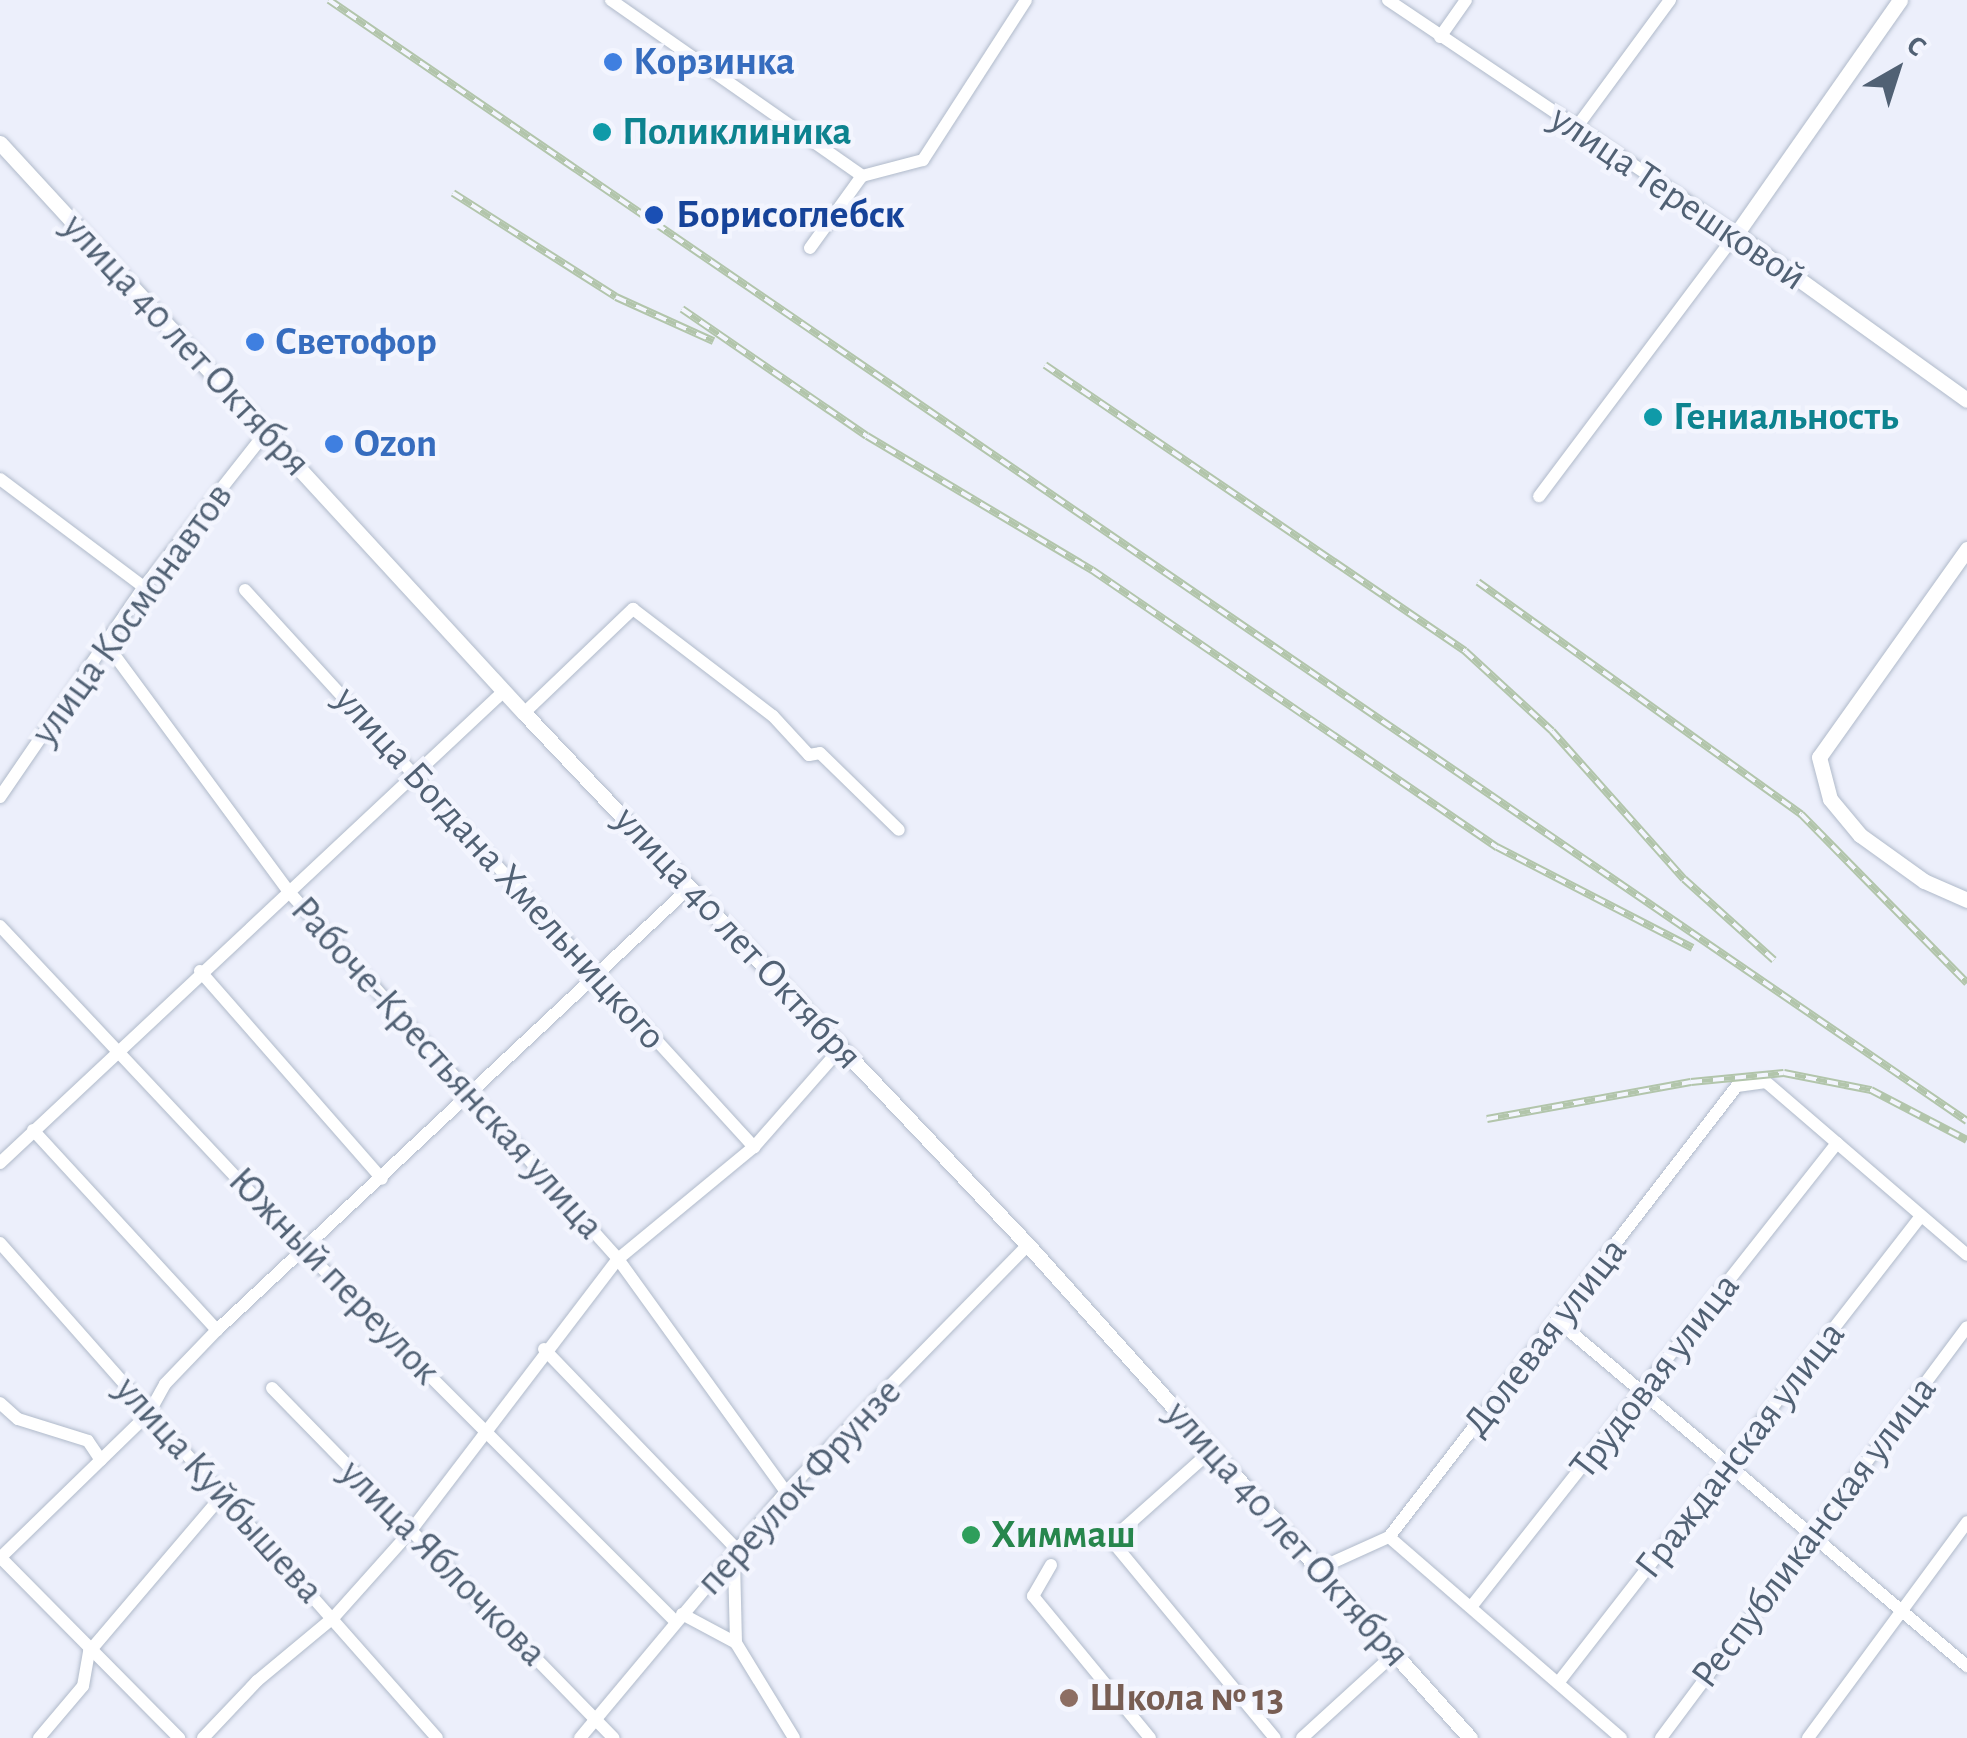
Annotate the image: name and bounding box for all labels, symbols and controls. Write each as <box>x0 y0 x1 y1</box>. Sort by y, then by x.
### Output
north arrow <box>1847 20 1947 120</box>
text: С <box>1901 31 1931 62</box>
place label: Корзинка <box>633 38 795 86</box>
marker: Корзинка <box>602 51 624 73</box>
street label: улица Терешковой <box>1541 95 1815 301</box>
place label: Поликлиника <box>622 108 852 156</box>
marker: Поликлиника <box>591 121 613 143</box>
place label: Борисоглебск <box>676 191 905 239</box>
marker: Борисоглебск <box>641 202 667 228</box>
street label: улица 40 лет Октября <box>52 203 320 487</box>
place label: Светофор <box>275 318 437 366</box>
marker: Светофор <box>244 331 266 353</box>
place label: Гениальность <box>1673 393 1899 441</box>
marker: Гениальность <box>1642 406 1664 428</box>
place label: Ozon <box>354 420 437 468</box>
marker: Ozon <box>323 433 345 455</box>
street label: улица Космонавтов <box>21 474 243 754</box>
street label: улица Богдана Хмельницкого <box>324 676 676 1060</box>
street label: улица 40 лет Октября <box>604 796 872 1080</box>
street label: Рабоче-Крестьянская улица <box>280 886 614 1250</box>
street label: Южный переулок <box>218 1157 450 1395</box>
street label: Долевая улица <box>1453 1228 1637 1446</box>
street label: Трудовая улица <box>1560 1263 1750 1489</box>
street label: Гражданская улица <box>1625 1312 1855 1588</box>
street label: улица Куйбышева <box>104 1366 334 1614</box>
street label: Республиканская улица <box>1681 1366 1947 1698</box>
street label: переулок Фрунзе <box>686 1369 912 1605</box>
street label: улица 40 лет Октября <box>1155 1391 1419 1677</box>
street label: улица Яблочкова <box>329 1449 557 1677</box>
place label: Химмаш <box>991 1511 1136 1559</box>
marker: Химмаш <box>960 1524 982 1546</box>
place label: Школа № 13 <box>1089 1674 1284 1722</box>
marker: Школа № 13 <box>1058 1687 1080 1709</box>

